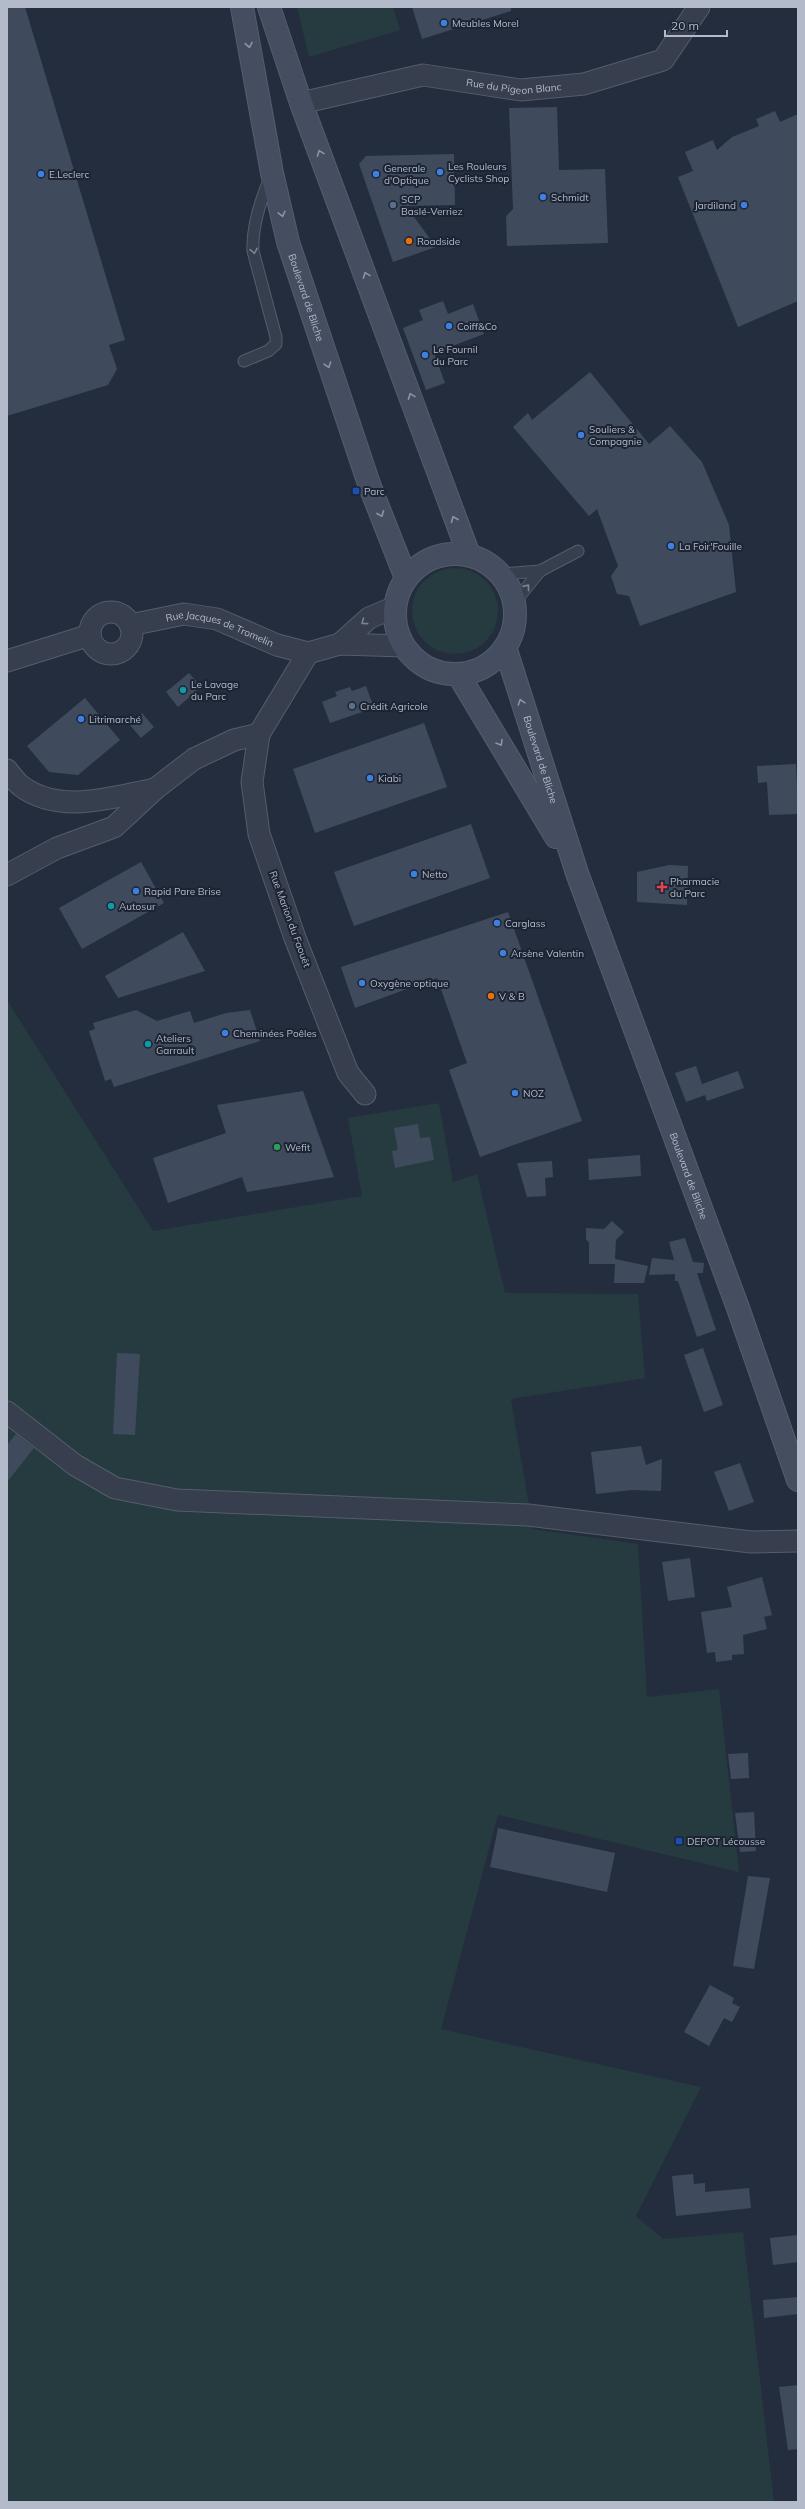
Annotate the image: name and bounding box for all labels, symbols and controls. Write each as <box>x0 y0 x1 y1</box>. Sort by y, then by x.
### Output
scale bar <box>665 12 727 38</box>
place label: Meubles Morel <box>452 17 519 30</box>
marker: Meubles Morel <box>439 18 449 28</box>
text: 20 m <box>671 18 699 33</box>
one-way arrow <box>244 42 253 49</box>
street label: Rue du Pigeon Blanc <box>465 75 562 96</box>
one-way arrow <box>316 150 324 157</box>
place label: Les Rouleurs Cyclists Shop <box>448 160 509 185</box>
place label: Generale d'Optique <box>384 162 429 187</box>
marker: Les Rouleurs Cyclists Shop <box>435 167 445 177</box>
place label: E.Leclerc <box>49 168 89 181</box>
marker: E.Leclerc <box>36 169 46 179</box>
marker: Generale d'Optique <box>371 169 381 179</box>
place label: Schmidt <box>551 191 589 204</box>
marker: Schmidt <box>538 192 548 202</box>
place label: SCP Baslé-Verriez <box>401 193 463 218</box>
place label: Jardiland <box>695 199 736 212</box>
marker: SCP Baslé-Verriez <box>388 200 398 210</box>
marker: Jardiland <box>739 200 749 210</box>
one-way arrow <box>277 211 285 217</box>
place label: Roadside <box>417 235 460 248</box>
marker: Roadside <box>404 236 414 246</box>
one-way arrow <box>249 248 258 255</box>
street label: Boulevard de Bliche <box>286 252 327 343</box>
one-way arrow <box>362 271 370 278</box>
place label: Coiff&Co <box>457 320 497 333</box>
marker: Coiff&Co <box>444 321 454 331</box>
place label: Le Fournil du Parc <box>433 343 478 368</box>
marker: Le Fournil du Parc <box>420 350 430 360</box>
one-way arrow <box>323 361 332 368</box>
one-way arrow <box>408 393 416 400</box>
place label: Souliers & Compagnie <box>589 423 642 448</box>
marker: Souliers & Compagnie <box>576 430 586 440</box>
place label: Parc <box>364 485 385 498</box>
marker: Parc <box>351 486 361 496</box>
one-way arrow <box>376 511 384 518</box>
one-way arrow <box>451 516 459 523</box>
place label: La Foir'Fouille <box>679 540 742 553</box>
marker: La Foir'Fouille <box>666 541 676 551</box>
one-way arrow <box>522 584 529 591</box>
street label: Rue Jacques de Tromelin <box>164 607 276 649</box>
one-way arrow <box>362 617 369 624</box>
place label: Le Lavage du Parc <box>191 678 239 703</box>
marker: Le Lavage du Parc <box>178 685 188 695</box>
one-way arrow <box>518 699 526 706</box>
place label: Crédit Agricole <box>360 700 428 713</box>
marker: Crédit Agricole <box>347 701 357 711</box>
place label: Litrimarché <box>89 713 141 726</box>
marker: Litrimarché <box>76 714 86 724</box>
street label: Boulevard de Bliche <box>521 714 561 805</box>
one-way arrow <box>496 739 503 746</box>
place label: Kiabi <box>378 772 401 785</box>
marker: Kiabi <box>365 773 375 783</box>
place label: Netto <box>422 868 448 881</box>
street label: Rue Marion du Faouët <box>266 869 314 969</box>
marker: Netto <box>409 869 419 879</box>
place label: Pharmacie du Parc <box>670 875 720 900</box>
marker: Pharmacie du Parc <box>657 882 667 892</box>
place label: Rapid Pare Brise <box>144 885 221 898</box>
marker: Rapid Pare Brise <box>131 886 141 896</box>
place label: Autosur <box>119 900 156 913</box>
marker: Autosur <box>106 901 116 911</box>
place label: Carglass <box>505 917 546 930</box>
marker: Carglass <box>492 918 502 928</box>
place label: Arsène Valentin <box>511 947 584 960</box>
marker: Arsène Valentin <box>498 948 508 958</box>
place label: Oxygène optique <box>370 977 448 990</box>
marker: Oxygène optique <box>357 978 367 988</box>
place label: V & B <box>499 990 525 1003</box>
marker: V & B <box>486 991 496 1001</box>
place label: Cheminées Poêles <box>233 1027 317 1040</box>
marker: Cheminées Poêles <box>220 1028 230 1038</box>
place label: Ateliers Garrault <box>156 1032 195 1057</box>
marker: Ateliers Garrault <box>143 1039 153 1049</box>
place label: NOZ <box>523 1087 544 1100</box>
marker: NOZ <box>510 1088 520 1098</box>
street label: Boulevard de Bliche <box>667 1131 711 1221</box>
place label: Wefit <box>285 1141 311 1154</box>
marker: Wefit <box>272 1142 282 1152</box>
place label: DEPOT Lécousse <box>687 1835 765 1848</box>
marker: DEPOT Lécousse <box>674 1836 684 1846</box>

